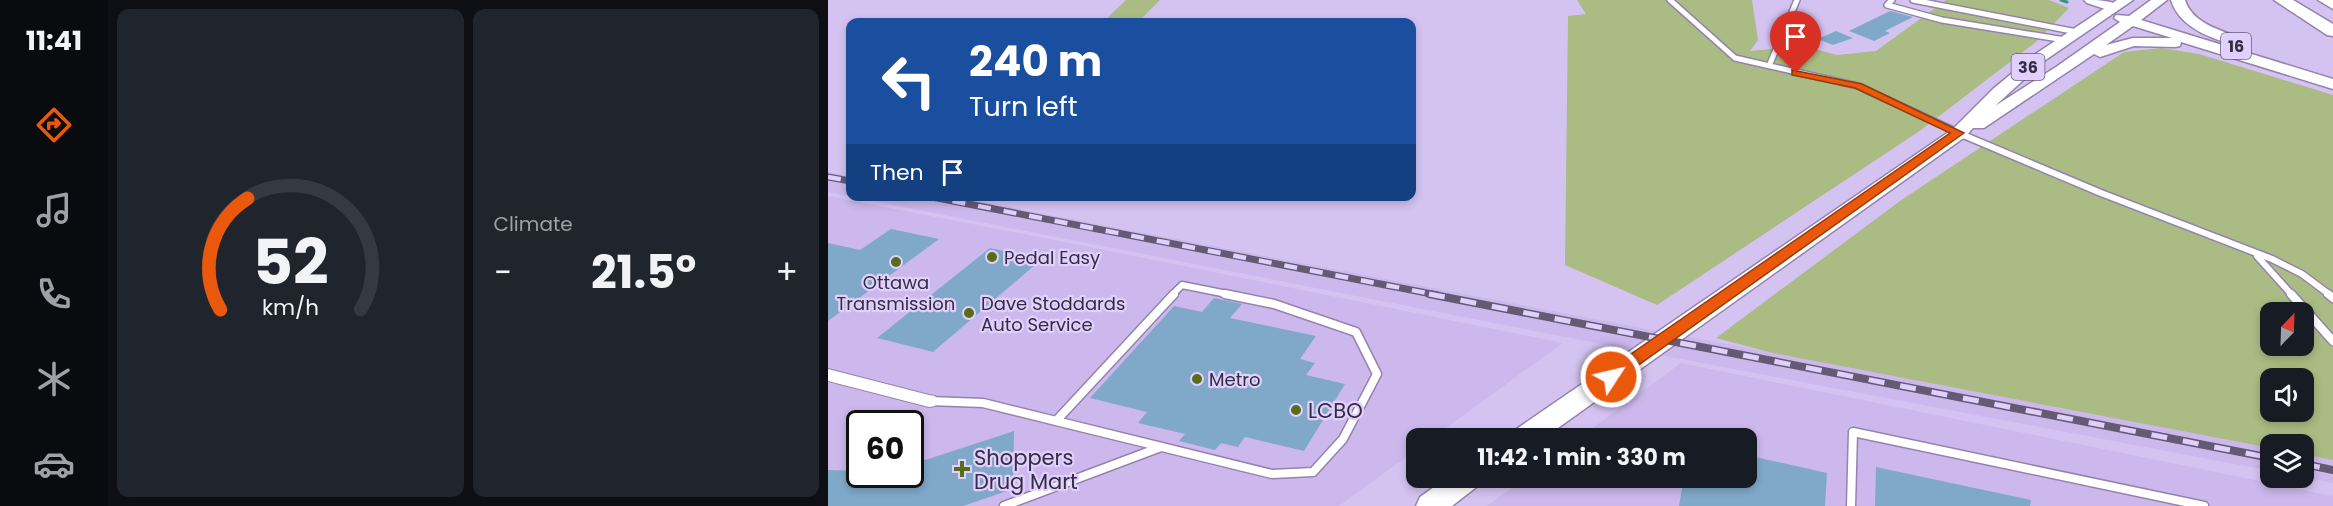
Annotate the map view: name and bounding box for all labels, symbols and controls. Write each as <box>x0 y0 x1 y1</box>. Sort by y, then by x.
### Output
pin <box>1770 11 1821 73</box>
icon: arrive <box>1779 20 1812 53</box>
text: 11:41 <box>26 22 82 59</box>
text: 240 m <box>969 32 1102 91</box>
road number: 16 <box>2221 33 2251 59</box>
icon: left <box>870 42 948 120</box>
road number: 36 <box>2012 54 2044 80</box>
text: Turn left <box>969 88 1078 125</box>
icon: directions <box>33 104 75 146</box>
icon: arrive <box>936 156 969 189</box>
text: Then <box>870 157 924 188</box>
icon: music <box>33 189 75 231</box>
text: Climate <box>494 210 573 238</box>
text: 52 <box>252 218 328 306</box>
text: 21.5° <box>591 241 696 304</box>
place label: Pedal Easy <box>1004 245 1100 270</box>
text: − <box>494 249 512 296</box>
text: + <box>775 249 798 296</box>
marker: Pedal Easy <box>985 250 999 264</box>
marker: Ottawa Transmission <box>889 255 903 269</box>
place label: Ottawa Transmission <box>837 270 955 316</box>
icon: phone <box>33 273 75 315</box>
place label: Dave Stoddards Auto Service <box>981 291 1125 337</box>
text: km/h <box>262 292 319 323</box>
north arrow <box>2260 302 2314 356</box>
map controls <box>2260 302 2314 488</box>
marker: Dave Stoddards Auto Service <box>962 306 976 320</box>
position arrow <box>1579 345 1643 409</box>
icon: climate <box>33 358 75 400</box>
place label: Metro <box>1209 367 1260 392</box>
button: sound <box>2260 368 2314 422</box>
marker: Metro <box>1190 372 1204 386</box>
place label: LCBO <box>1308 396 1363 425</box>
marker: LCBO <box>1289 403 1303 417</box>
speed limit sign: 60 <box>846 410 924 488</box>
button: layers <box>2260 434 2314 488</box>
text: 11:42 · 1 min · 330 m <box>1477 442 1686 473</box>
icon: car <box>33 443 75 485</box>
place label: Shoppers Drug Mart <box>974 443 1078 496</box>
marker: Shoppers Drug Mart <box>955 462 969 476</box>

